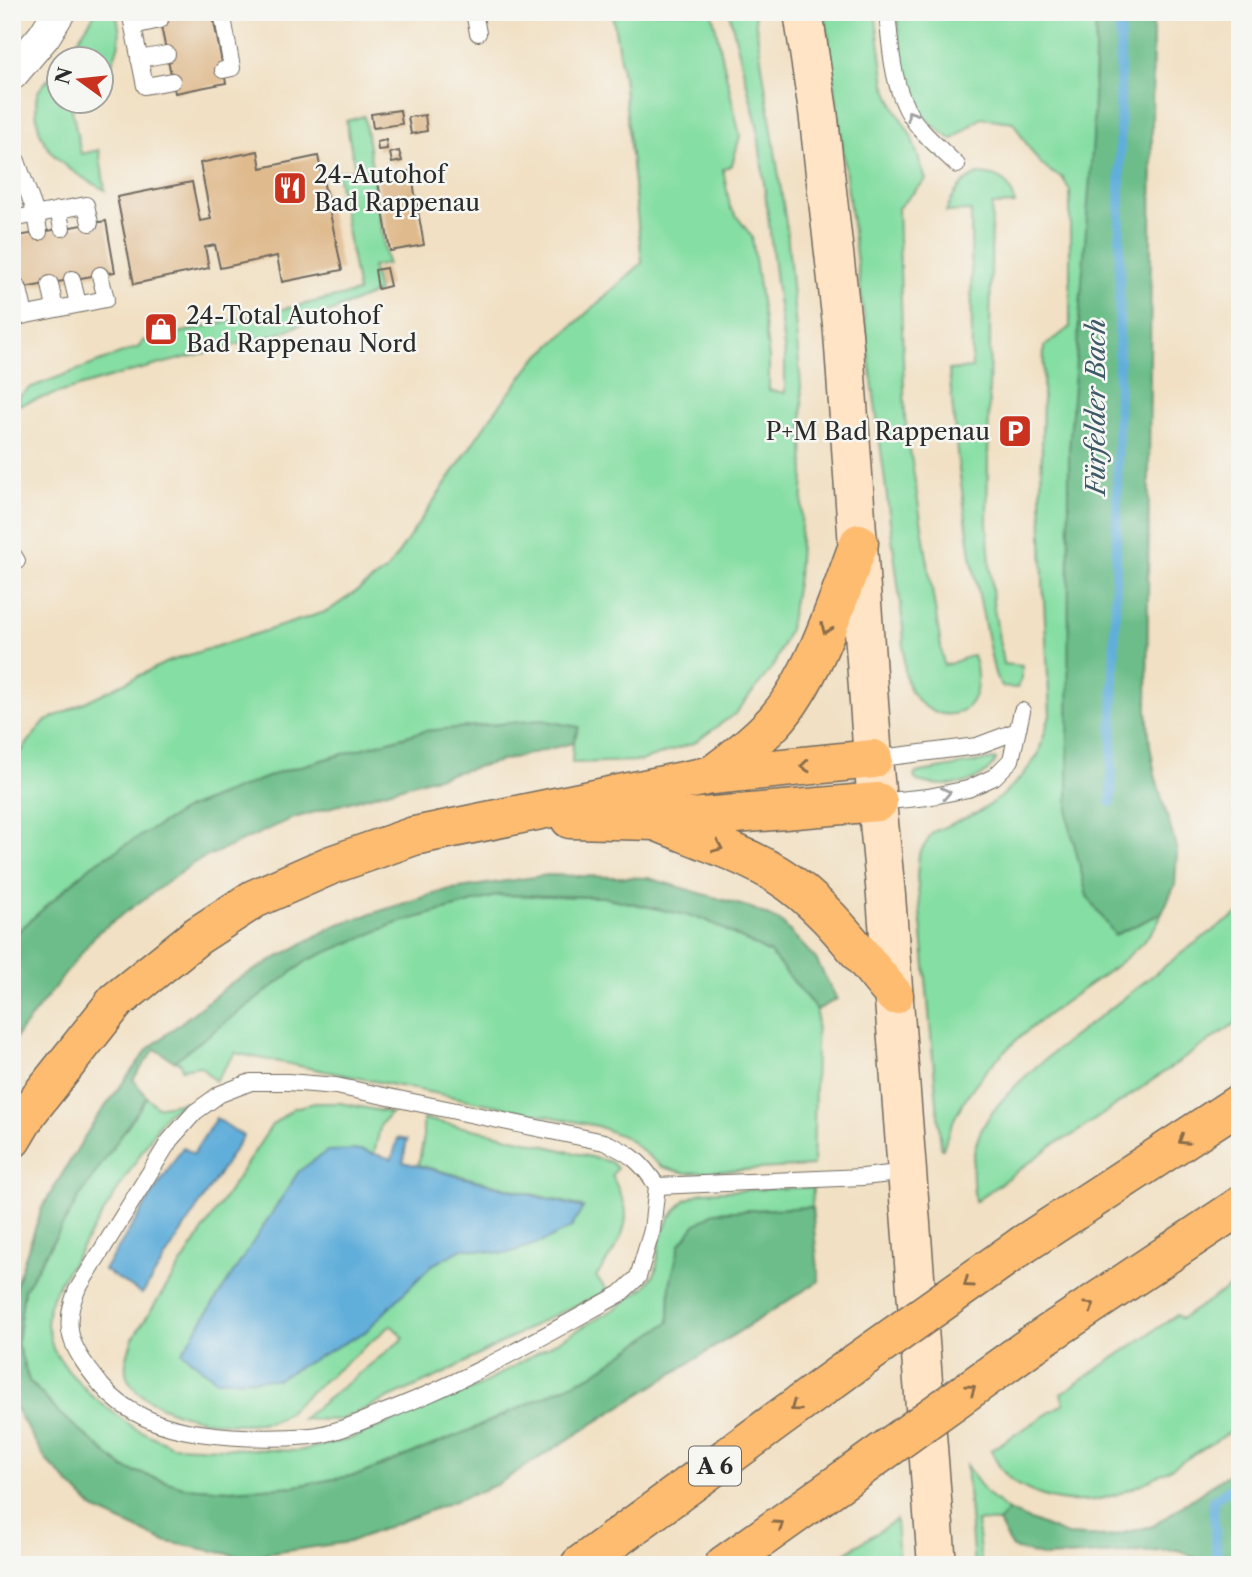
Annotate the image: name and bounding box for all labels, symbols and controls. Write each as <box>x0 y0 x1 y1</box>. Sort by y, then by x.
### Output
north arrow <box>46 46 116 116</box>
text: N <box>51 65 77 87</box>
one-way arrow <box>906 109 919 122</box>
place label: 24-Autohof Bad Rappenau <box>314 160 480 217</box>
restaurant icon: 24-Autohof Bad Rappenau <box>271 169 309 207</box>
place label: 24-Total Autohof Bad Rappenau Nord <box>186 301 417 358</box>
shop icon: 24-Total Autohof Bad Rappenau Nord <box>142 310 180 348</box>
water label: Fürfelder Bach <box>1080 319 1112 497</box>
parking icon: P+M Bad Rappenau <box>996 412 1034 450</box>
place label: P+M Bad Rappenau <box>765 417 990 446</box>
one-way arrow <box>820 622 834 635</box>
one-way arrow <box>799 758 811 773</box>
one-way arrow <box>940 787 952 802</box>
one-way arrow <box>710 839 723 853</box>
one-way arrow <box>1177 1132 1190 1145</box>
one-way arrow <box>964 1275 976 1288</box>
one-way arrow <box>1082 1302 1095 1315</box>
one-way arrow <box>963 1385 976 1397</box>
one-way arrow <box>790 1399 803 1411</box>
road number: A 6 <box>689 1446 741 1485</box>
one-way arrow <box>771 1521 784 1533</box>

